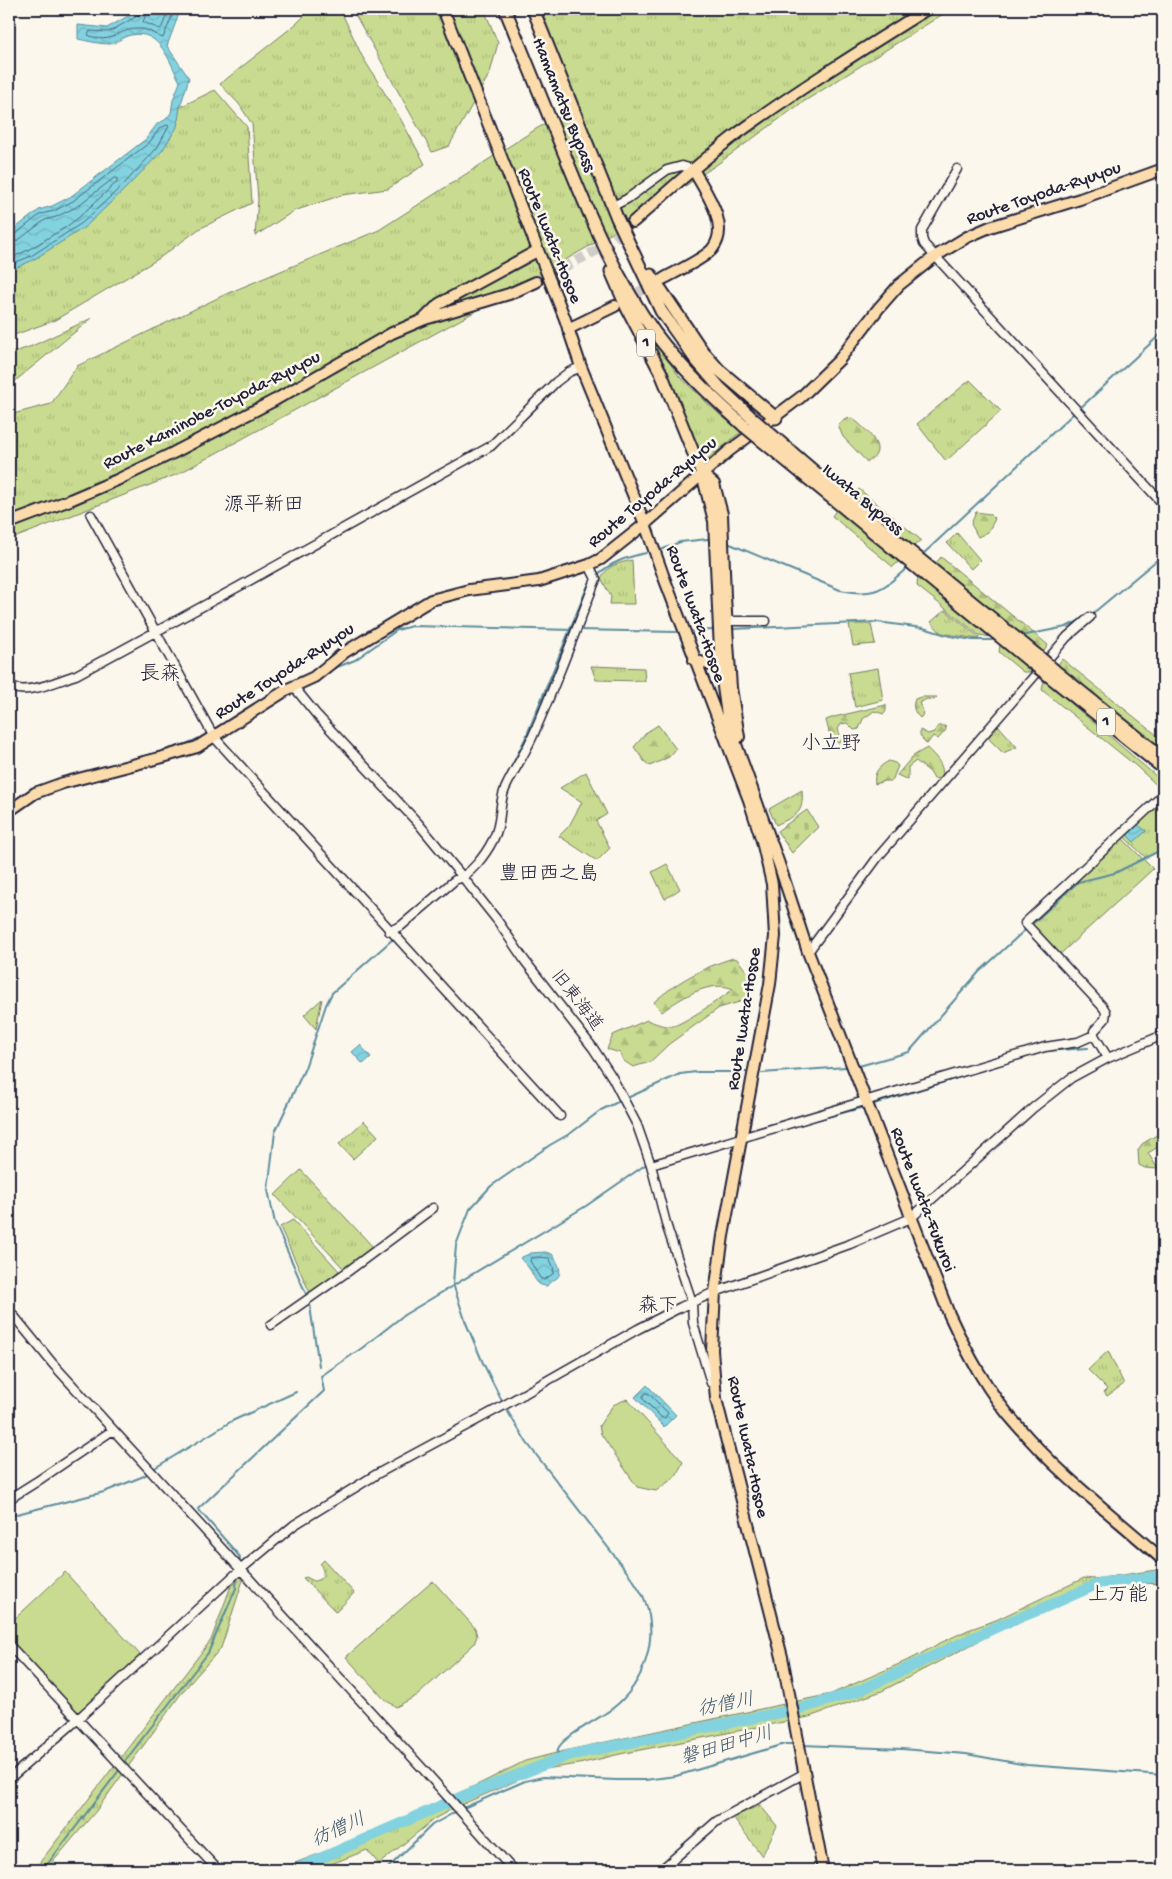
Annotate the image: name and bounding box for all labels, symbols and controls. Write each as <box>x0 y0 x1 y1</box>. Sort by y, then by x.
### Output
street label: Hamamatsu Bypass <box>527 35 600 176</box>
street label: Route Toyoda-Ryuyou <box>964 157 1125 230</box>
street label: Route Iwata-Hosoe <box>512 165 586 307</box>
road number: 1 <box>637 329 655 356</box>
street label: Route Kaminobe-Toyoda-Ryuyou <box>100 347 325 475</box>
street label: Route Toyoda-Ryuyou <box>584 432 722 553</box>
street label: Iwata Bypass <box>817 460 908 541</box>
district label: 源平新田 <box>224 494 304 518</box>
street label: Route Iwata-Hosoe <box>660 543 730 686</box>
street label: Route Toyoda-Ryuyou <box>211 619 359 725</box>
district label: 長森 <box>140 662 180 687</box>
road number: 1 <box>1097 709 1115 736</box>
district label: 小立野 <box>801 733 861 757</box>
district label: 豊田西之島 <box>499 862 599 887</box>
street label: Route Iwata-Hosoe <box>723 945 767 1092</box>
street label: 旧東海道 <box>546 966 607 1036</box>
street label: Route Iwata-Fukuroi <box>885 1125 959 1275</box>
district label: 森下 <box>638 1294 678 1319</box>
street label: Route Iwata-Hosoe <box>722 1374 772 1520</box>
district label: 上万能 <box>1088 1583 1148 1608</box>
water label: 彷僧川 <box>696 1688 756 1723</box>
water label: 磐田田中川 <box>678 1722 776 1771</box>
water label: 彷僧川 <box>308 1808 370 1853</box>

